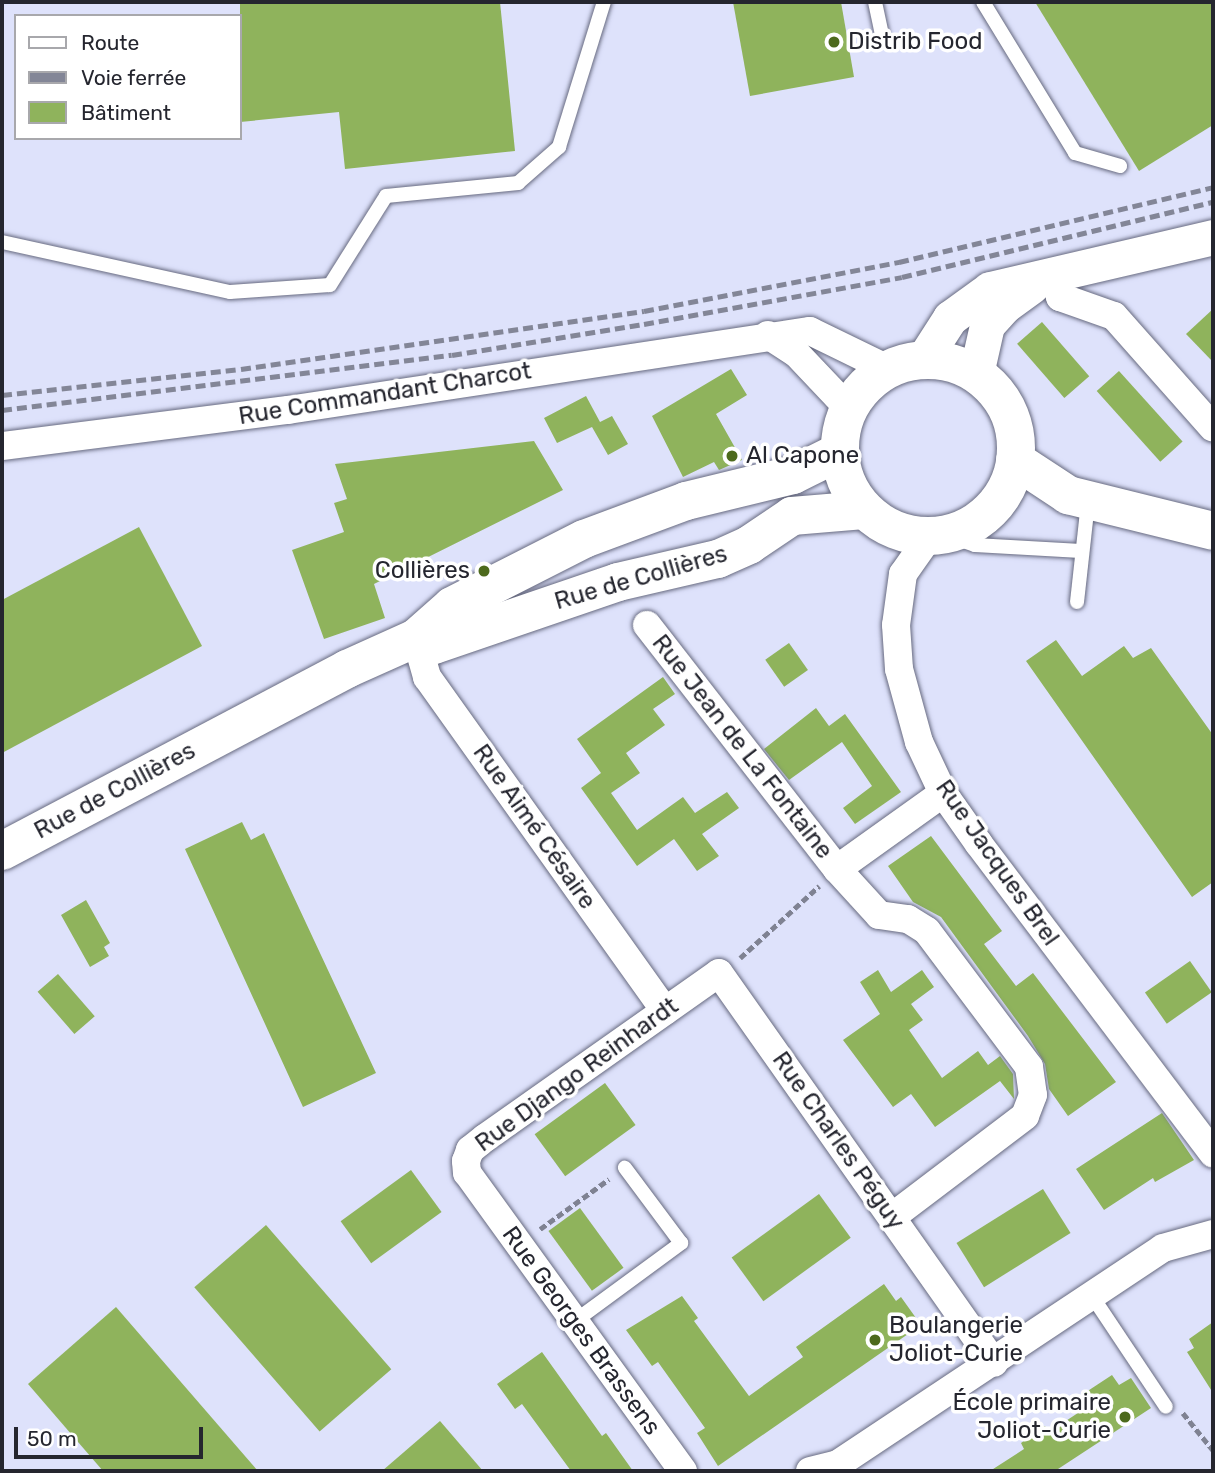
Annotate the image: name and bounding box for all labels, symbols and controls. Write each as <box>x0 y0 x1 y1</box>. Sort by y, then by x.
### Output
legend <box>14 14 242 140</box>
place label: Distrib Food <box>848 28 983 56</box>
text: Route <box>81 30 139 55</box>
marker: Distrib Food <box>826 34 842 50</box>
text: Voie ferrée <box>81 65 186 90</box>
text: Bâtiment <box>81 100 171 125</box>
street label: Rue Commandant Charcot <box>237 357 533 431</box>
place label: Al Capone <box>746 442 859 470</box>
marker: Al Capone <box>724 448 740 464</box>
street label: Rue de Collières <box>551 540 731 616</box>
place label: Collières <box>375 557 470 585</box>
marker: Collières <box>476 563 492 579</box>
street label: Rue Jean de La Fontaine <box>646 629 838 865</box>
street label: Rue de Collières <box>30 736 200 846</box>
street label: Rue Aimé Césaire <box>466 739 602 915</box>
street label: Rue Jacques Brel <box>929 775 1065 951</box>
street label: Rue Django Reinhardt <box>470 992 684 1158</box>
street label: Rue Charles Péguy <box>766 1047 910 1235</box>
street label: Rue Georges Brassens <box>496 1221 666 1441</box>
place label: Boulangerie Joliot-Curie <box>889 1312 1023 1368</box>
marker: Boulangerie Joliot-Curie <box>867 1332 883 1348</box>
place label: École primaire Joliot-Curie <box>952 1389 1111 1445</box>
marker: École primaire Joliot-Curie <box>1117 1409 1133 1425</box>
scale bar <box>18 1414 206 1458</box>
text: 50 m <box>27 1426 77 1451</box>

